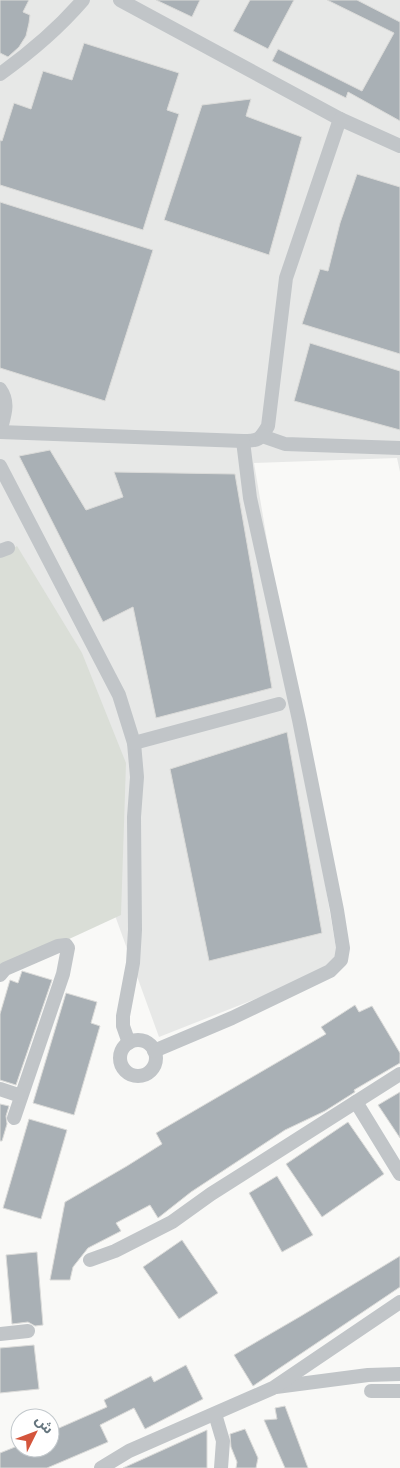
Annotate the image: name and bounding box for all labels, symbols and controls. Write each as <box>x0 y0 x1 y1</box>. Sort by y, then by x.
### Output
north arrow <box>10 1408 60 1458</box>
text: ش <box>32 1412 57 1437</box>

